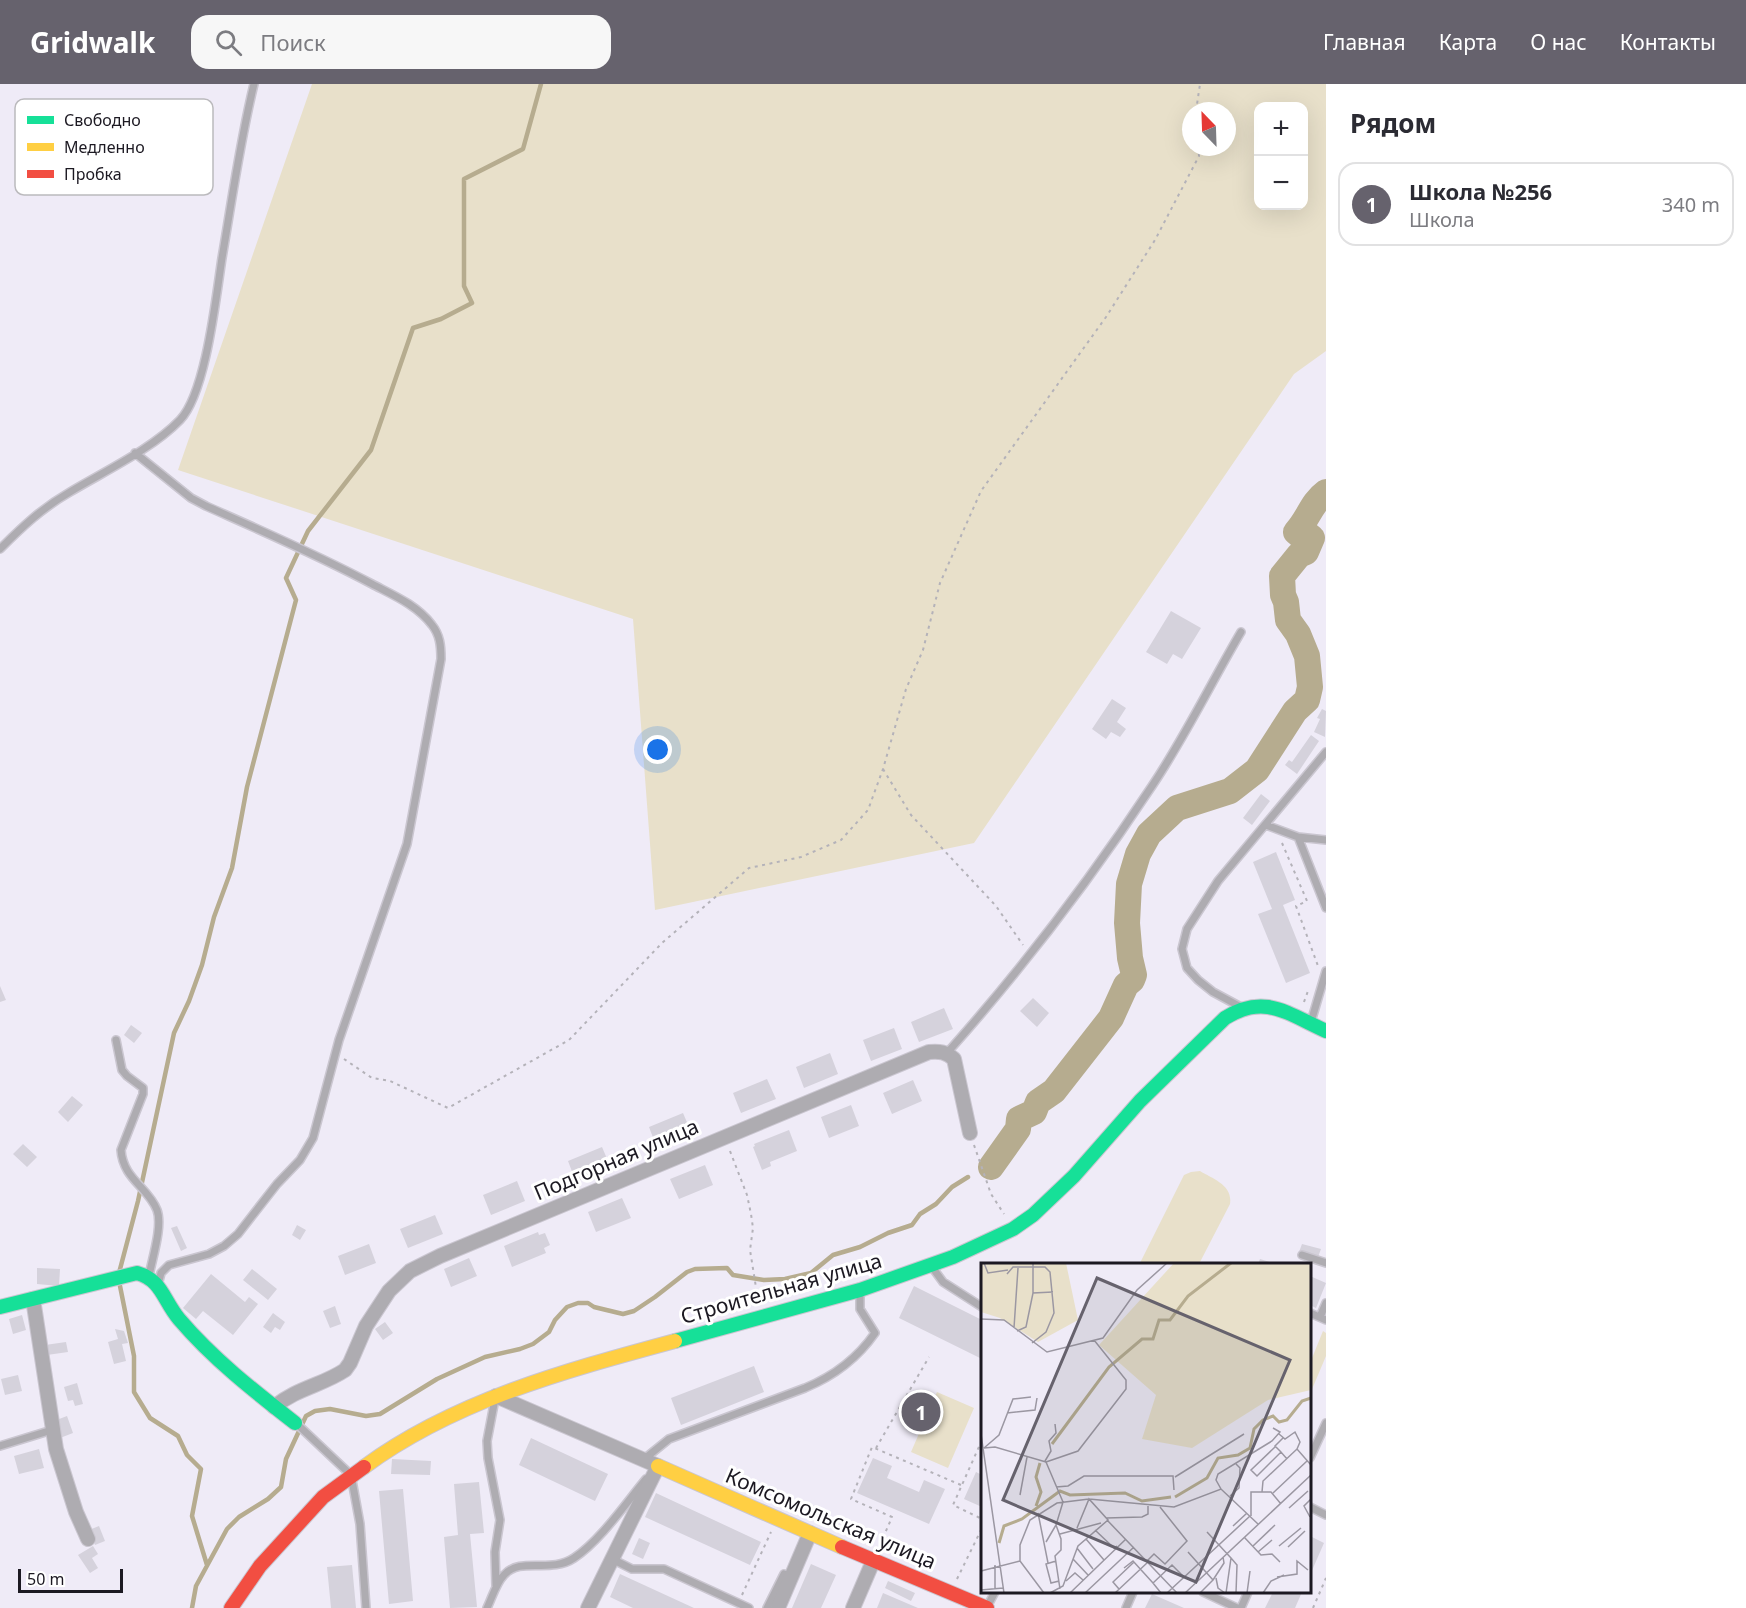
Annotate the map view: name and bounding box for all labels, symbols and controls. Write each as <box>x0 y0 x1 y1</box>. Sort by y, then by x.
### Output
search box <box>191 15 611 69</box>
text: Gridwalk <box>30 23 155 61</box>
icon: search <box>212 26 245 59</box>
text: Поиск <box>260 27 326 57</box>
text: Главная <box>1323 28 1406 56</box>
text: Карта <box>1439 28 1497 56</box>
text: О нас <box>1530 28 1587 56</box>
text: Контакты <box>1620 28 1716 56</box>
legend <box>15 99 213 195</box>
north arrow <box>1182 102 1236 156</box>
map controls <box>1254 102 1308 210</box>
button: + <box>1254 102 1308 156</box>
text: Рядом <box>1350 105 1436 141</box>
text: Свободно <box>64 109 141 131</box>
text: Медленно <box>64 136 145 158</box>
button: − <box>1254 156 1308 210</box>
text: Пробка <box>64 163 122 185</box>
text: Школа №256 <box>1409 176 1552 206</box>
text: 1 <box>1366 191 1377 218</box>
text: 340 m <box>1662 191 1720 218</box>
text: Школа <box>1409 206 1475 233</box>
your location <box>643 735 672 764</box>
street label: Подгорная улица <box>529 1112 703 1206</box>
street label: Строительная улица <box>677 1246 885 1330</box>
inset map <box>981 1263 1311 1593</box>
pin: 1 <box>902 1390 940 1434</box>
street label: Комсомольская улица <box>721 1461 941 1575</box>
scale bar <box>18 1566 123 1594</box>
text: 50 m <box>27 1568 64 1590</box>

